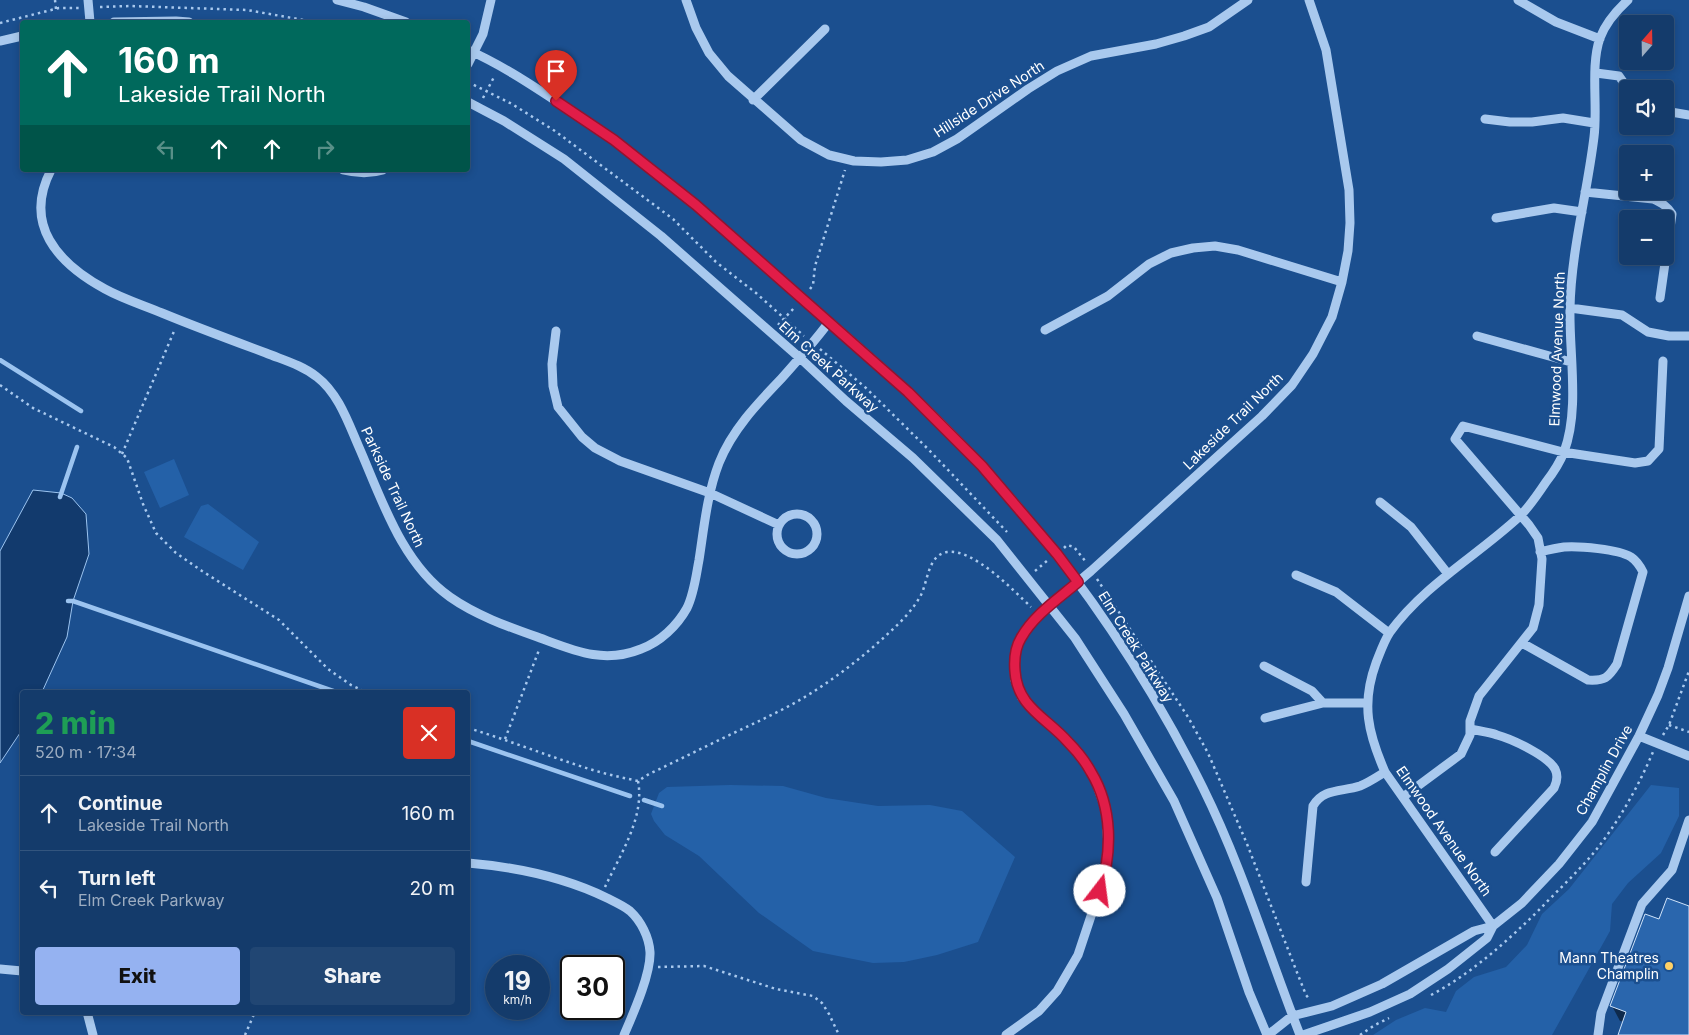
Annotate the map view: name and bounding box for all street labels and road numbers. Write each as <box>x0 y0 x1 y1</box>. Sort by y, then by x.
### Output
street label: Hillside Drive North <box>930 57 1047 141</box>
street label: Elmwood Avenue North <box>1545 271 1568 427</box>
street label: Elm Creek Parkway <box>776 317 883 416</box>
street label: Lakeside Trail North <box>1179 369 1286 473</box>
street label: Parkside Trail North <box>358 424 429 550</box>
street label: Elm Creek Parkway <box>1095 588 1178 706</box>
street label: Champlin Drive <box>1572 721 1635 818</box>
street label: Elmwood Avenue North <box>1393 762 1496 899</box>

